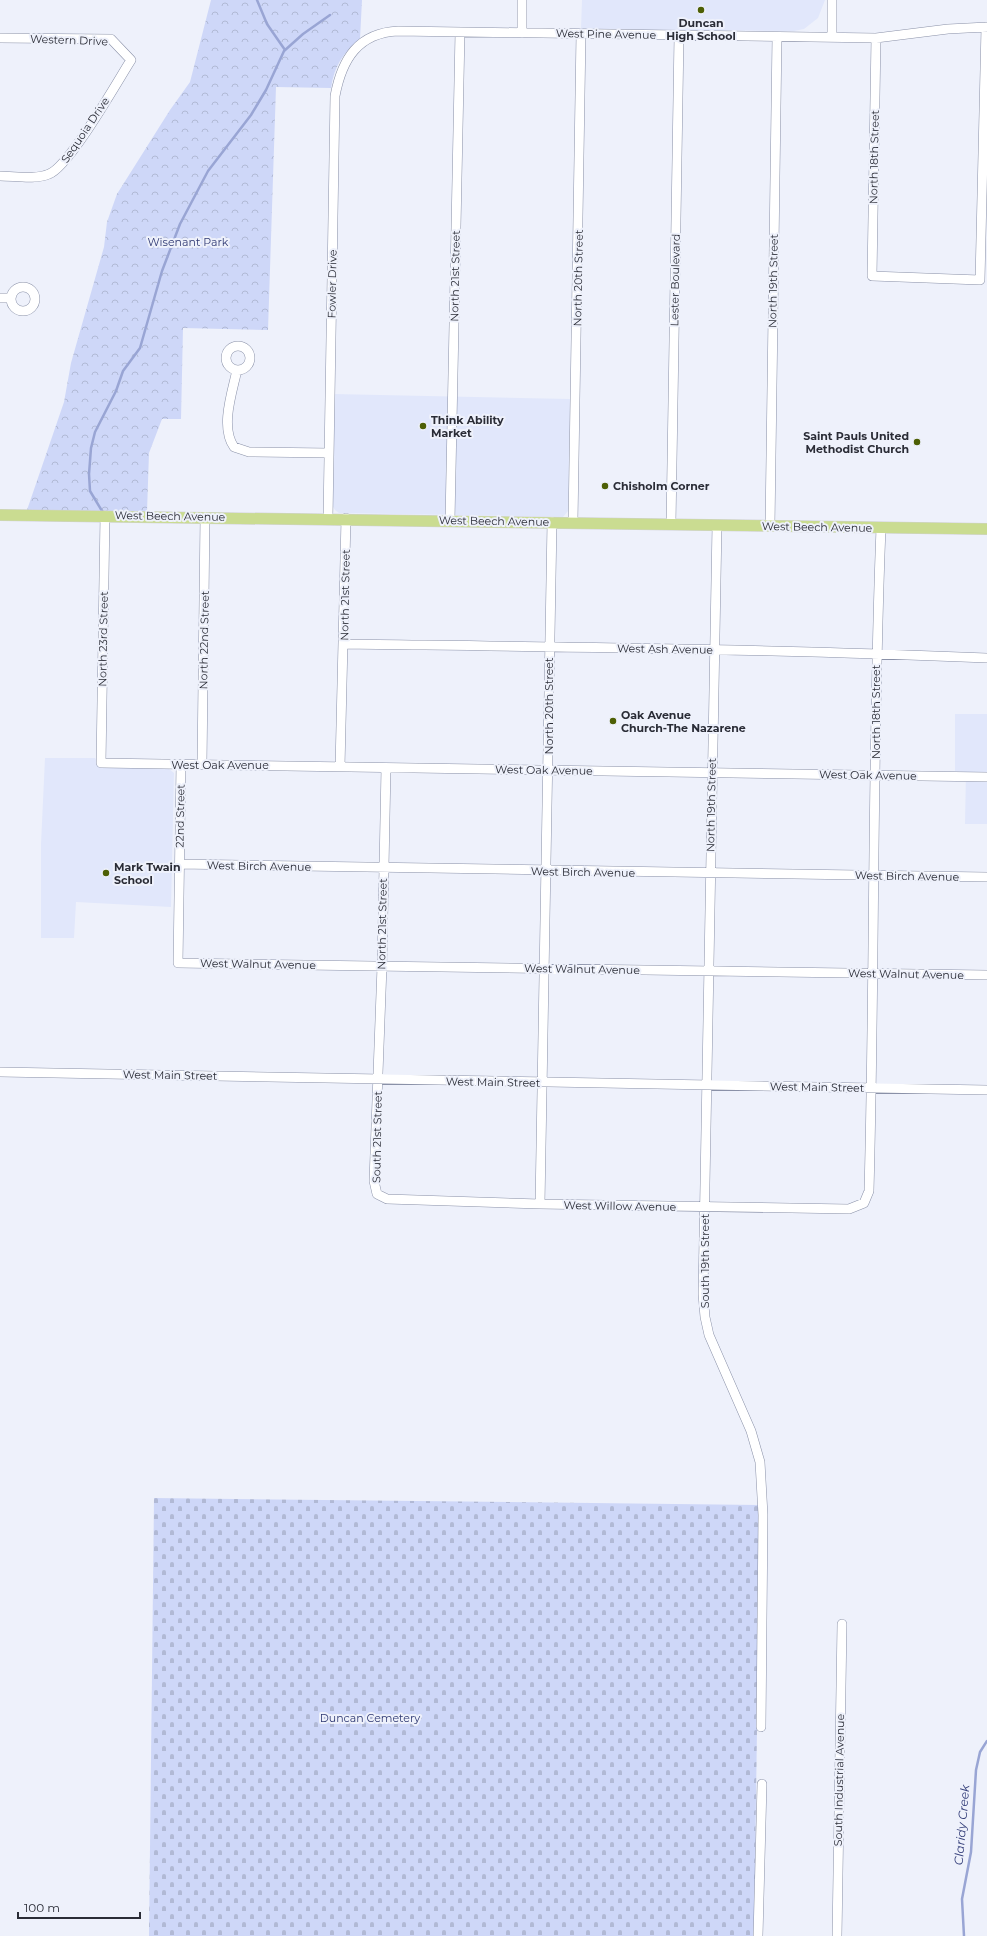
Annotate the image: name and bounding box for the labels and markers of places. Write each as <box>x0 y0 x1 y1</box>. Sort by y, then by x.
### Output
marker: Duncan High School <box>696 5 706 15</box>
place label: Duncan High School <box>666 16 736 43</box>
place label: Think Ability Market <box>431 413 504 440</box>
marker: Think Ability Market <box>418 421 428 431</box>
place label: Saint Pauls United Methodist Church <box>803 429 909 456</box>
marker: Saint Pauls United Methodist Church <box>912 437 922 447</box>
place label: Chisholm Corner <box>613 479 710 493</box>
marker: Chisholm Corner <box>600 481 610 491</box>
place label: Oak Avenue Church-The Nazarene <box>621 708 746 735</box>
marker: Oak Avenue Church-The Nazarene <box>608 716 618 726</box>
place label: Mark Twain School <box>114 860 181 887</box>
marker: Mark Twain School <box>101 868 111 878</box>

